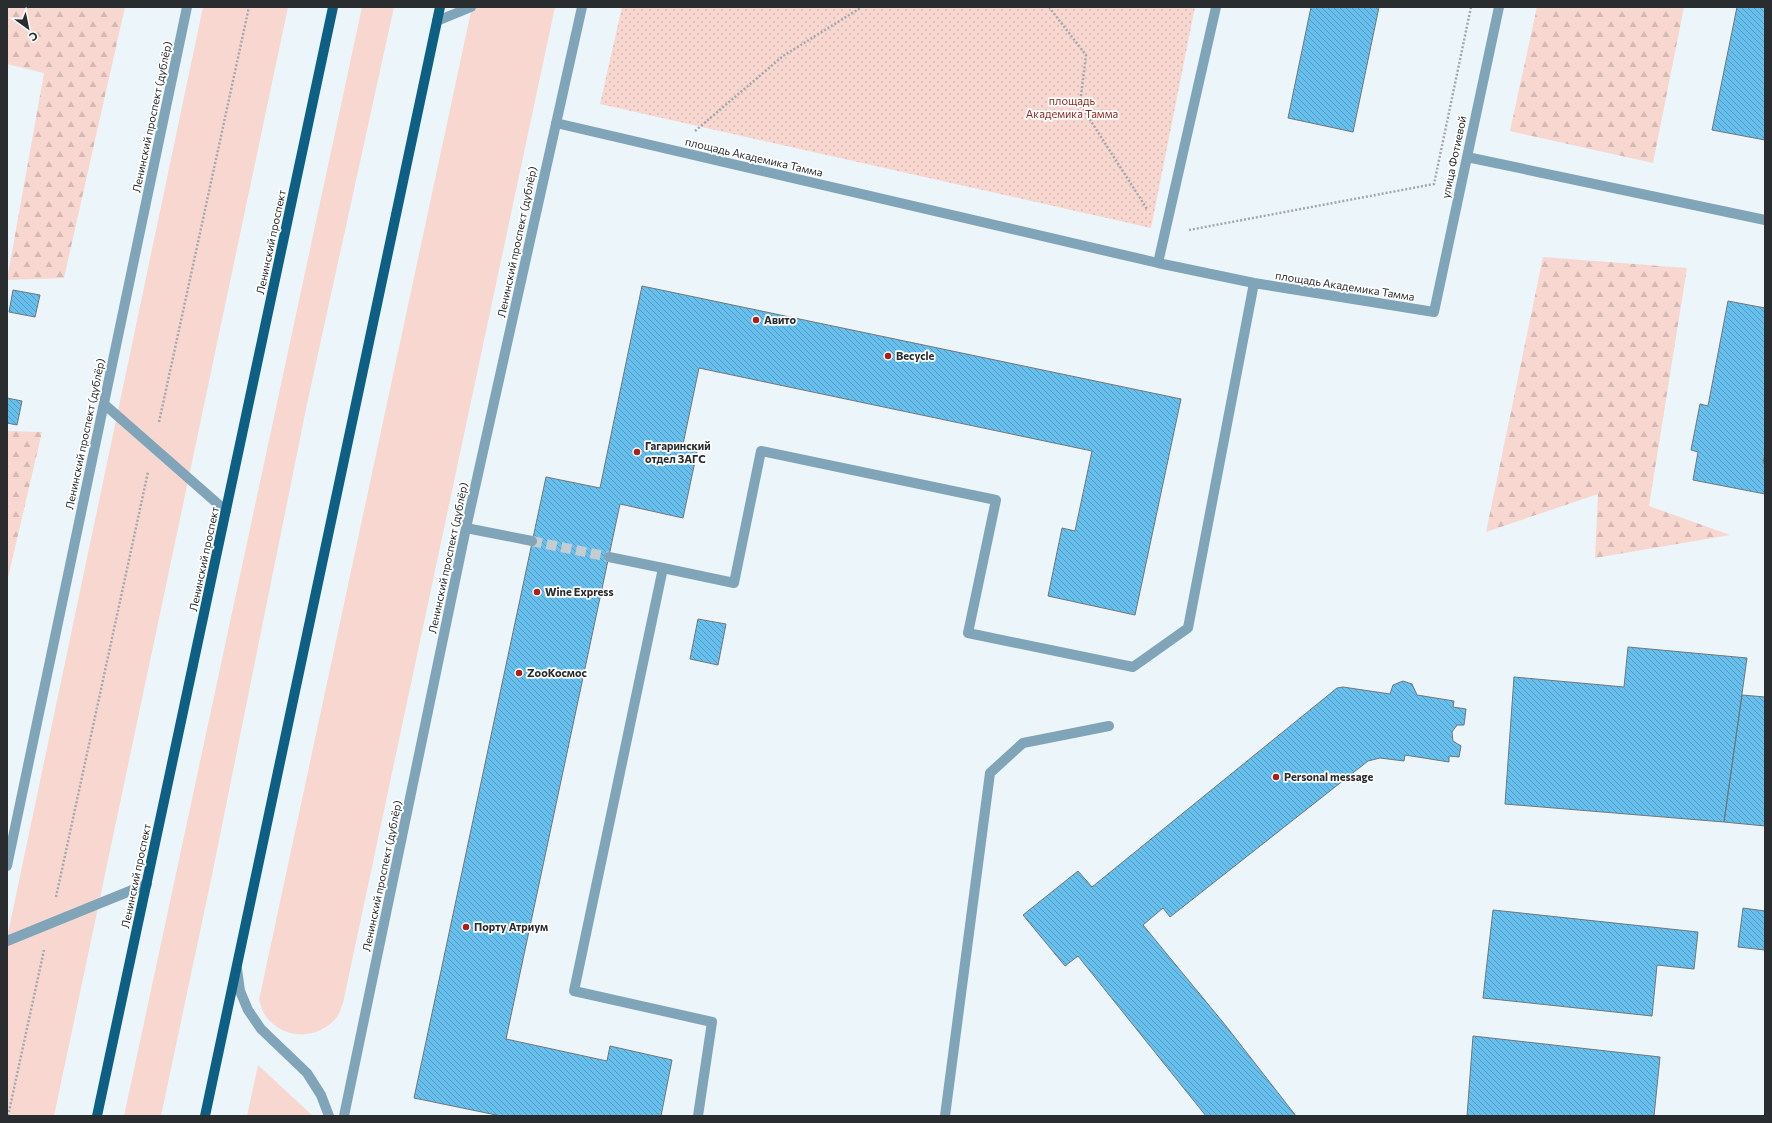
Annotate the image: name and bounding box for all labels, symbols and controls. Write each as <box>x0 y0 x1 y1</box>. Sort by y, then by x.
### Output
north arrow <box>8 8 48 48</box>
text: С <box>27 29 40 45</box>
street label: Ленинский проспект (дублёр) <box>129 40 174 194</box>
park label: площадь Академика Тамма <box>1026 94 1118 120</box>
street label: улица Фотиевой <box>1438 114 1469 199</box>
street label: площадь Академика Тамма <box>684 134 824 179</box>
street label: Ленинский проспект (дублёр) <box>494 165 539 319</box>
street label: Ленинский проспект <box>253 188 288 295</box>
street label: площадь Академика Тамма <box>1275 268 1416 303</box>
place label: Авито <box>764 313 797 326</box>
marker: Авито <box>751 315 761 325</box>
place label: Becycle <box>896 349 935 362</box>
marker: Becycle <box>883 351 893 361</box>
street label: Ленинский проспект (дублёр) <box>62 357 107 511</box>
place label: Гагаринский отдел ЗАГС <box>645 439 711 465</box>
marker: Гагаринский отдел ЗАГС <box>632 447 642 457</box>
street label: Ленинский проспект (дублёр) <box>425 481 470 635</box>
street label: Ленинский проспект <box>186 505 221 612</box>
place label: Wine Express <box>545 585 614 598</box>
marker: Wine Express <box>532 587 542 597</box>
place label: ZooКосмос <box>527 666 587 679</box>
marker: ZooКосмос <box>514 668 524 678</box>
place label: Personal message <box>1284 770 1373 783</box>
marker: Personal message <box>1271 772 1281 782</box>
street label: Ленинский проспект (дублёр) <box>359 799 404 953</box>
street label: Ленинский проспект <box>118 822 153 929</box>
place label: Порту Атриум <box>474 920 548 933</box>
marker: Порту Атриум <box>461 922 471 932</box>

